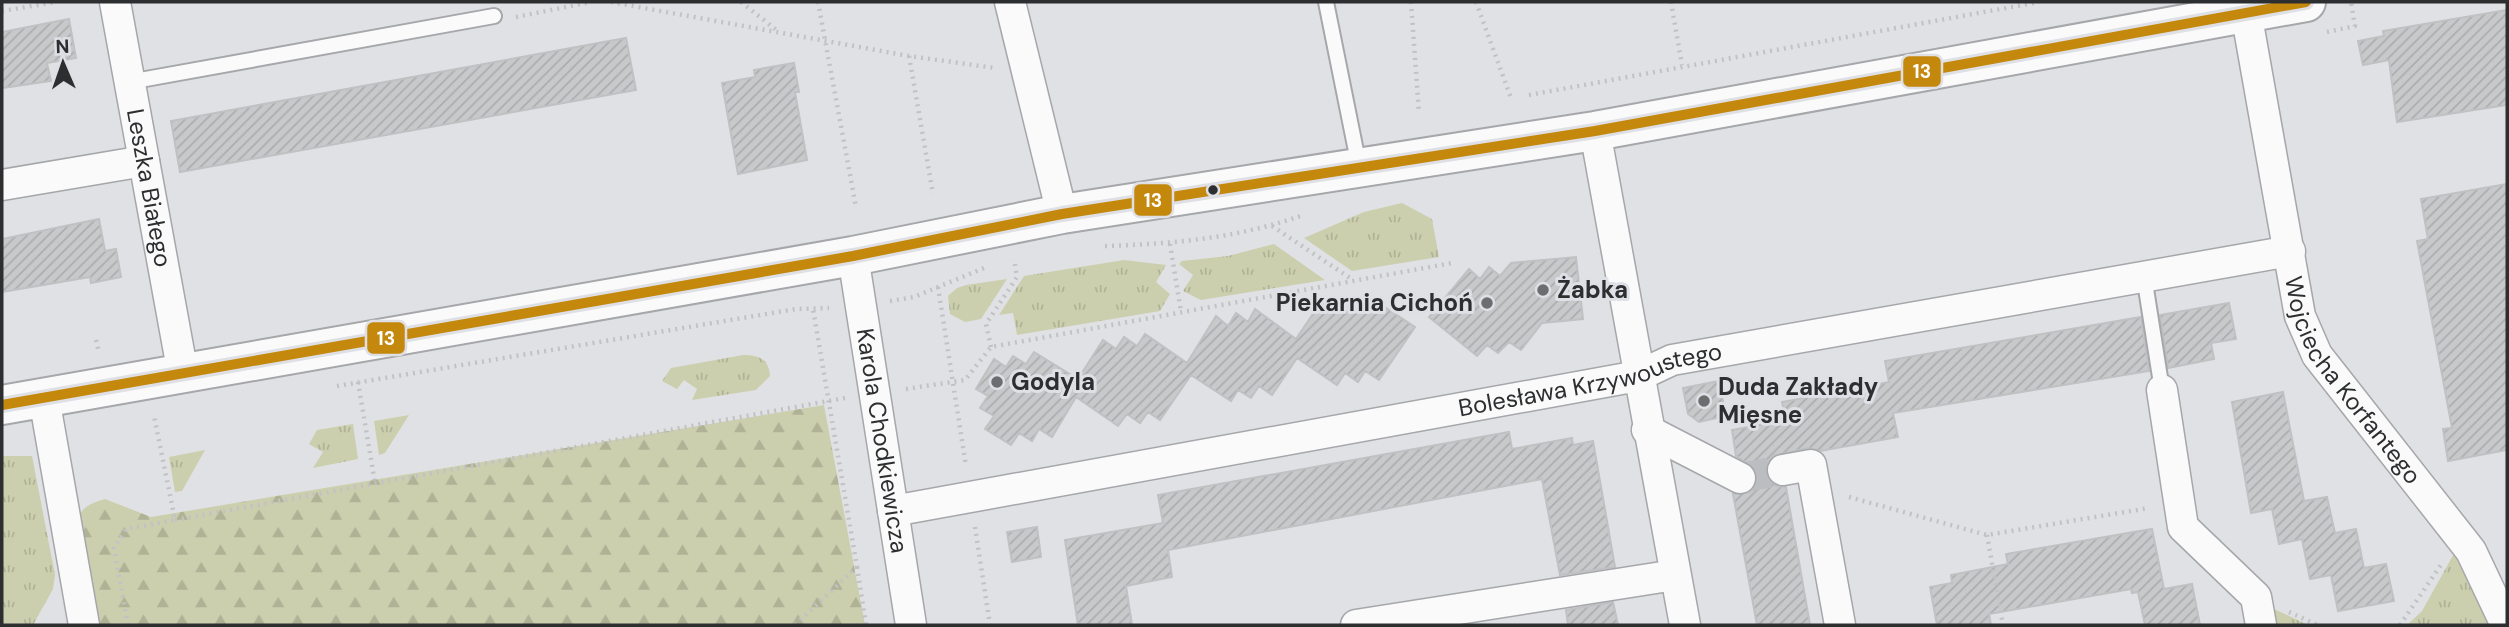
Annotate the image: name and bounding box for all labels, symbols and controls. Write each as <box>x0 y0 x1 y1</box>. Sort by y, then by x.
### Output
north arrow <box>28 28 98 98</box>
text: N <box>55 34 70 59</box>
line badge: 13 <box>1902 55 1942 88</box>
text: 13 <box>1913 59 1931 84</box>
street label: Leszka Białego <box>120 106 179 269</box>
line badge: 13 <box>1133 183 1173 217</box>
unlabelled marker <box>1206 183 1220 197</box>
text: 13 <box>1144 188 1162 213</box>
place label: Żabka <box>1557 274 1628 305</box>
street label: Wojciecha Korfantego <box>2278 274 2429 490</box>
marker: Żabka <box>1535 282 1551 298</box>
place label: Piekarnia Cichoń <box>1276 287 1473 318</box>
marker: Piekarnia Cichoń <box>1479 295 1495 311</box>
line badge: 13 <box>366 321 406 355</box>
text: 13 <box>377 326 395 351</box>
street label: Karola Chodkiewicza <box>850 326 915 555</box>
street label: Bolesława Krzywoustego <box>1456 335 1724 423</box>
place label: Godyla <box>1011 366 1095 397</box>
place label: Duda Zakłady Mięsne <box>1718 371 1879 430</box>
marker: Godyla <box>989 374 1005 390</box>
marker: Duda Zakłady Mięsne <box>1696 393 1712 409</box>

